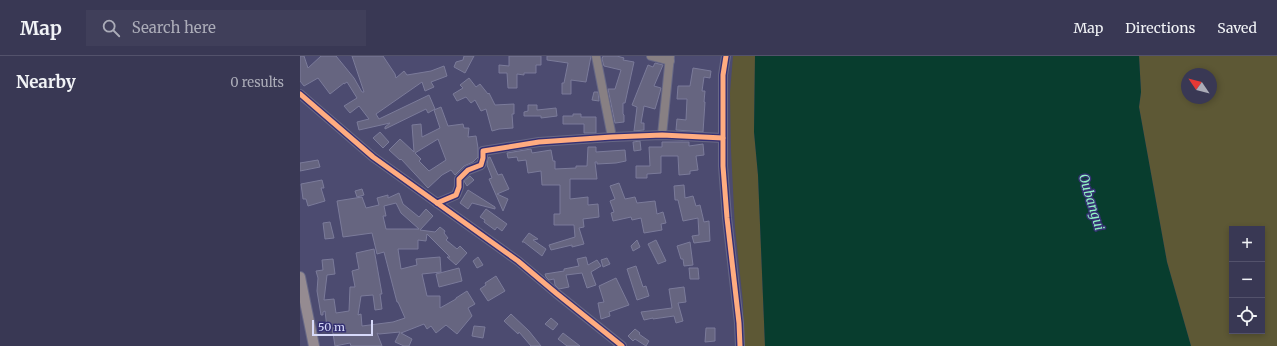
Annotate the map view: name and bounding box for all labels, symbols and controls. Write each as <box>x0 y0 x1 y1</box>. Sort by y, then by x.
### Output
search box <box>86 10 366 46</box>
text: Map <box>20 16 62 40</box>
icon: search <box>100 17 122 39</box>
text: Search here <box>132 18 216 37</box>
text: Map <box>1073 19 1103 37</box>
text: Directions <box>1125 19 1195 37</box>
text: Saved <box>1217 19 1257 37</box>
north arrow <box>1181 68 1217 104</box>
text: Nearby <box>16 71 76 93</box>
text: 0 results <box>230 74 284 91</box>
water label: Oubangui <box>1075 172 1108 233</box>
map controls <box>1229 226 1265 334</box>
button: + <box>1229 226 1265 262</box>
button: − <box>1229 262 1265 298</box>
button: locate <box>1229 298 1265 334</box>
scale bar <box>312 318 373 337</box>
text: 50 m <box>318 320 345 334</box>

